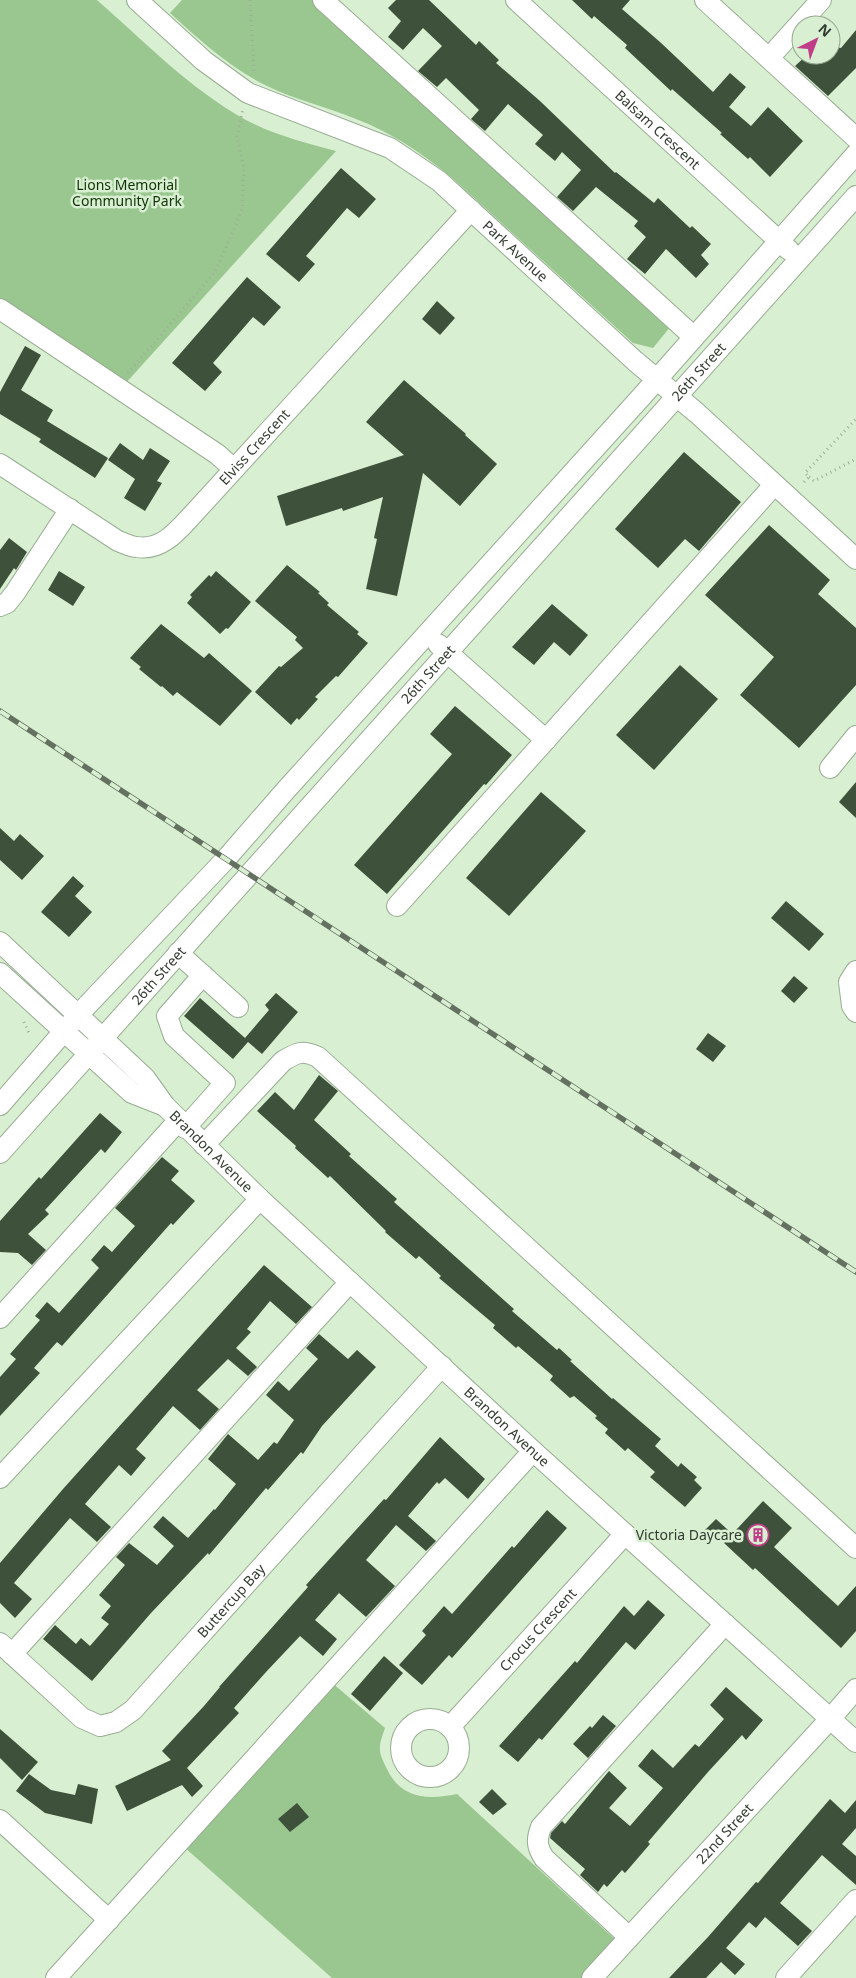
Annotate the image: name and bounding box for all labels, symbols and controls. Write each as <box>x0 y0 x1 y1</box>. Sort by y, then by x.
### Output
north arrow <box>791 15 841 65</box>
text: N <box>814 19 836 41</box>
street label: Balsam Crescent <box>611 85 705 173</box>
park label: Lions Memorial Community Park <box>72 175 182 210</box>
street label: Park Avenue <box>479 216 553 286</box>
street label: 26th Street <box>667 338 730 405</box>
street label: Elviss Crescent <box>214 405 294 489</box>
street label: 26th Street <box>396 641 459 708</box>
street label: 26th Street <box>127 942 190 1009</box>
street label: Brandon Avenue <box>166 1106 258 1196</box>
street label: Brandon Avenue <box>460 1382 554 1471</box>
building icon: Victoria Daycare <box>746 1523 770 1547</box>
place label: Victoria Daycare <box>636 1525 742 1544</box>
street label: Buttercup Bay <box>193 1559 270 1641</box>
street label: Crocus Crescent <box>495 1584 580 1675</box>
street label: 22nd Street <box>692 1799 757 1868</box>

